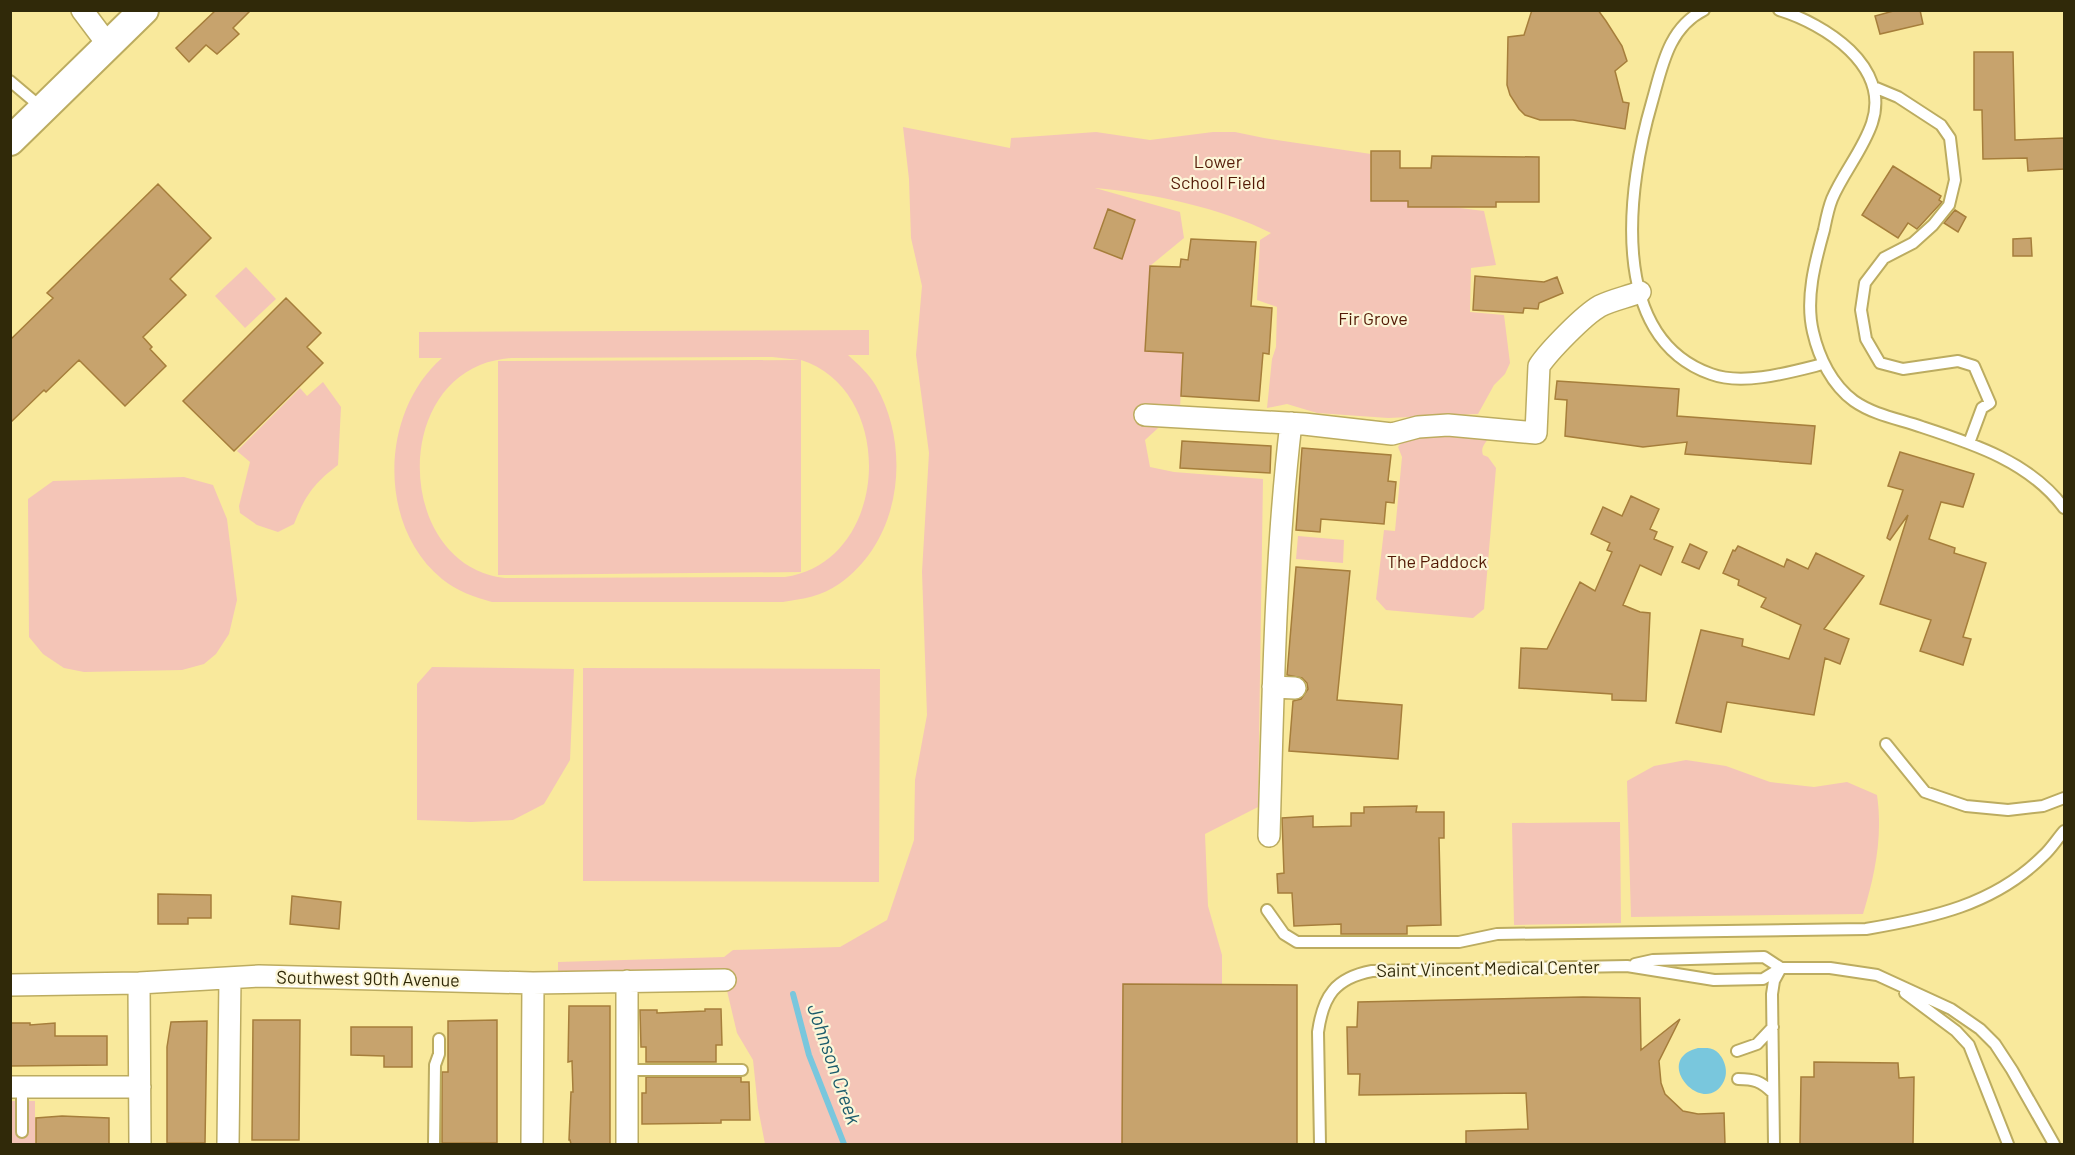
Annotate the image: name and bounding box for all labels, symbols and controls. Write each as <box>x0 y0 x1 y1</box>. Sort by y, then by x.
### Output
park label: Lower School Field <box>1170 150 1266 193</box>
park label: Fir Grove <box>1338 307 1408 329</box>
park label: The Paddock <box>1387 550 1487 572</box>
street label: Saint Vincent Medical Center <box>1376 955 1600 981</box>
street label: Southwest 90th Avenue <box>276 965 460 991</box>
water label: Johnson Creek <box>803 1000 867 1127</box>

